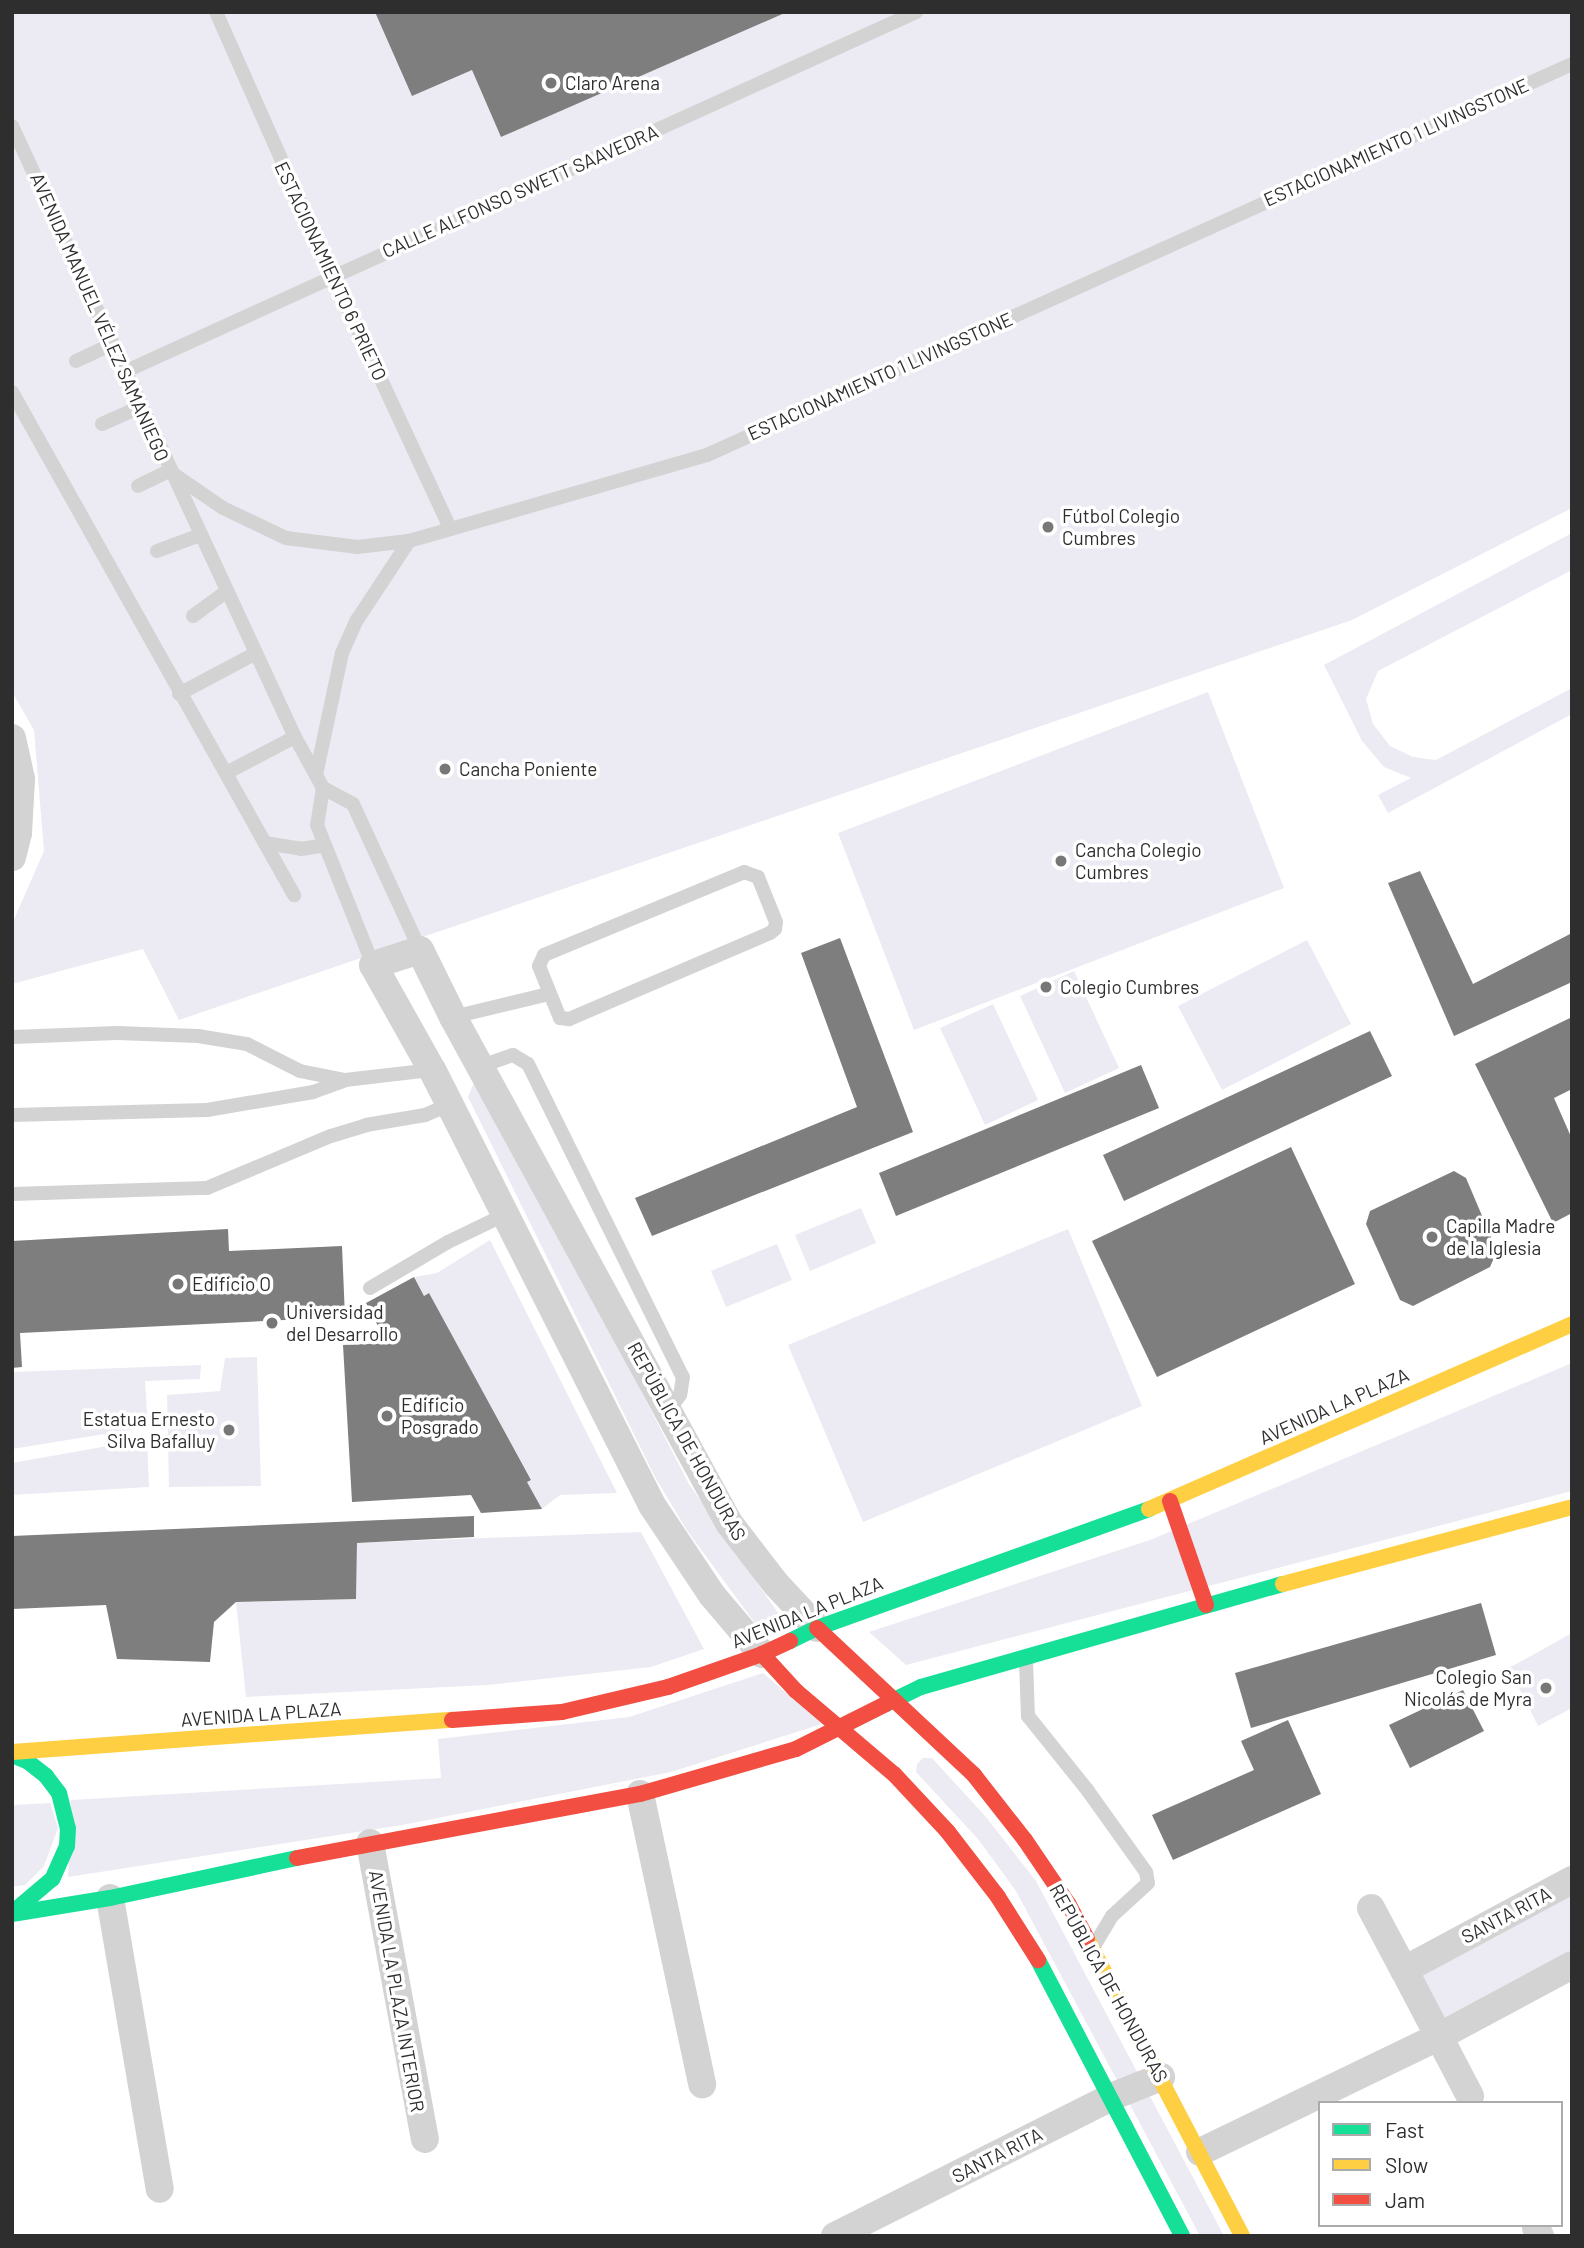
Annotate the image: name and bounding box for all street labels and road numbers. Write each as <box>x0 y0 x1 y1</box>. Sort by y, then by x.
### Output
street label: ESTACIONAMIENTO 1 LIVINGSTONE <box>1260 73 1532 211</box>
street label: CALLE ALFONSO SWETT SAAVEDRA <box>378 120 662 262</box>
street label: ESTACIONAMIENTO 6 PRIETO <box>270 158 392 384</box>
street label: AVENIDA MANUEL VÉLEZ SAMANIEGO <box>26 169 174 465</box>
street label: ESTACIONAMIENTO 1 LIVINGSTONE <box>744 307 1016 445</box>
street label: REPÚBLICA DE HONDURAS <box>623 1338 751 1544</box>
street label: AVENIDA LA PLAZA <box>1256 1363 1412 1449</box>
street label: AVENIDA LA PLAZA <box>728 1571 886 1653</box>
street label: AVENIDA LA PLAZA <box>180 1697 342 1731</box>
street label: AVENIDA LA PLAZA INTERIOR <box>365 1868 429 2114</box>
street label: REPÚBLICA DE HONDURAS <box>1045 1880 1173 2086</box>
street label: SANTA RITA <box>1457 1882 1555 1948</box>
street label: SANTA RITA <box>948 2123 1046 2187</box>

